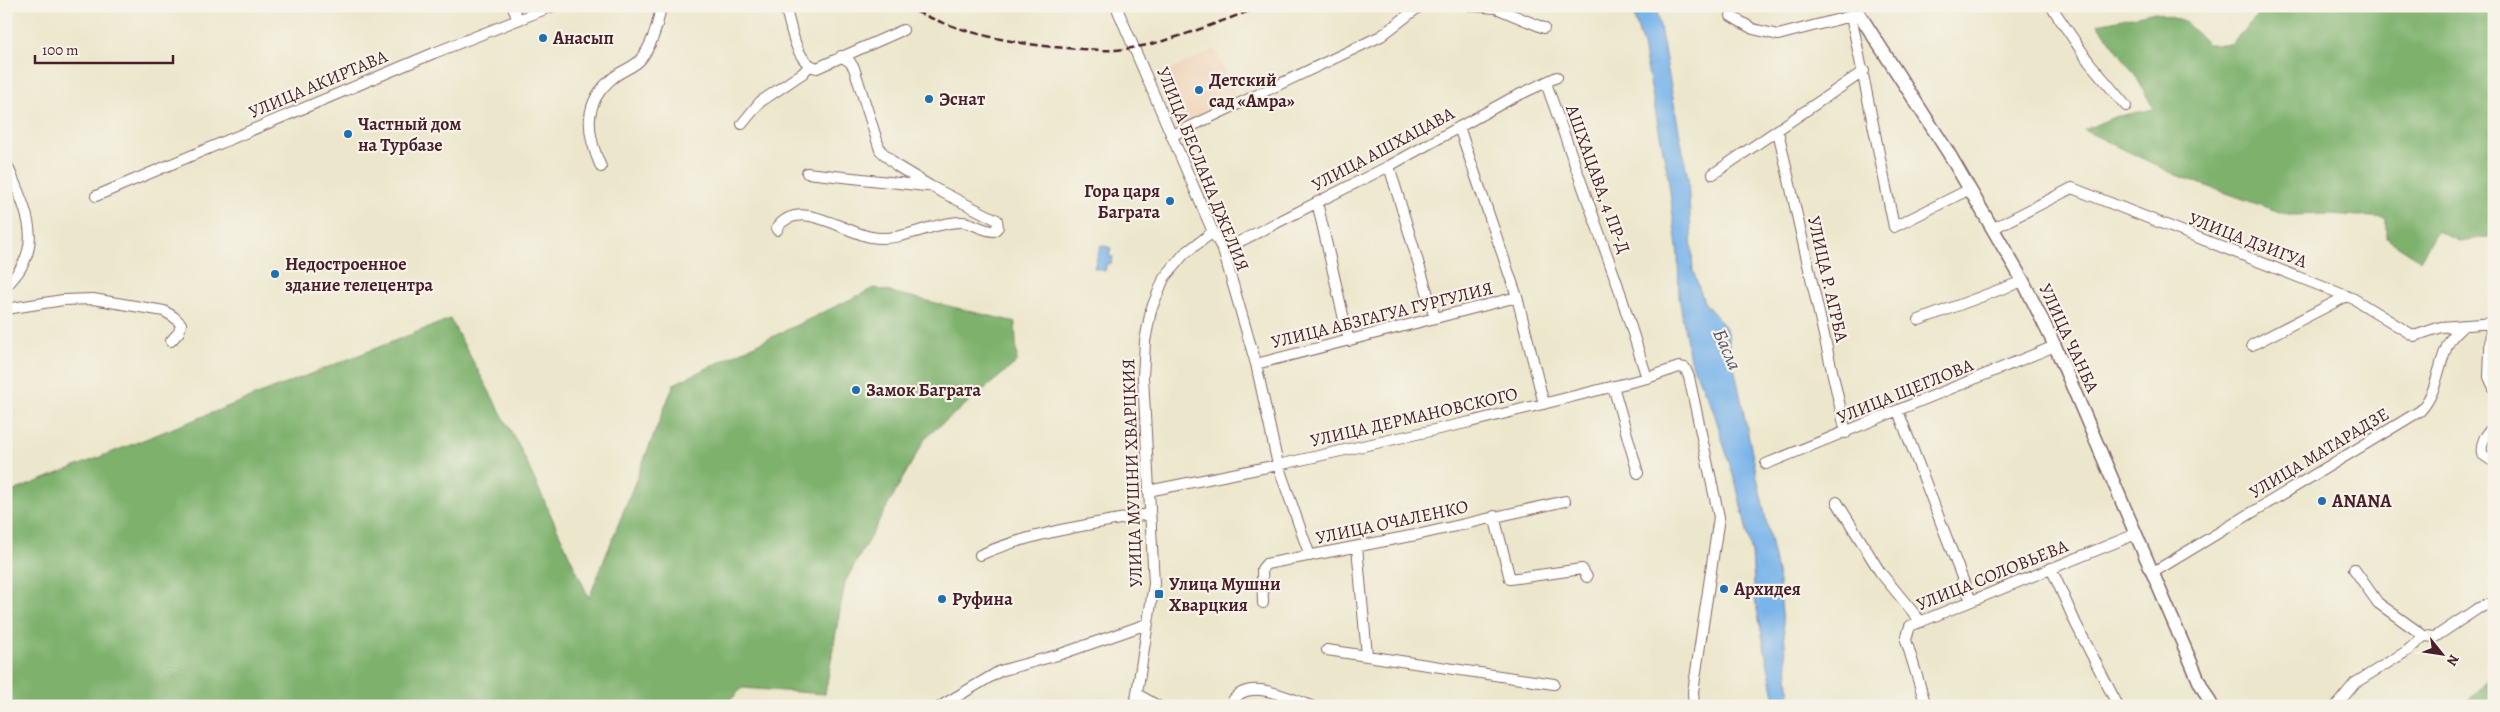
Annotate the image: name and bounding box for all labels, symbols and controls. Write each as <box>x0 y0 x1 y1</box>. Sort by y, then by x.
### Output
place label: Анасып <box>552 26 614 50</box>
scale bar <box>35 32 172 64</box>
marker: Анасып <box>537 32 549 44</box>
text: 100 m <box>42 40 79 60</box>
street label: УЛИЦА АКИРТАВА <box>245 44 391 124</box>
street label: УЛИЦА БЕСЛАНА ДЖЕЛИЯ <box>1151 63 1255 275</box>
place label: Детский сад «Амра» <box>1209 68 1295 113</box>
marker: Детский сад «Амра» <box>1193 84 1205 96</box>
place label: Эснат <box>939 87 985 111</box>
marker: Эснат <box>923 93 935 105</box>
street label: УЛИЦА АШХАЦАВА <box>1308 101 1459 197</box>
street label: АШХАЦАВА, 4 ПР-Д <box>1560 101 1636 257</box>
place label: Частный дом на Турбазе <box>358 112 461 157</box>
marker: Частный дом на Турбазе <box>342 128 354 140</box>
place label: Гора царя Баграта <box>1084 179 1160 224</box>
marker: Гора царя Баграта <box>1164 195 1176 207</box>
street label: УЛИЦА ДЗИГУА <box>2185 206 2311 274</box>
street label: УЛИЦА Р. АГРБА <box>1802 214 1854 345</box>
place label: Недостроенное здание телецентра <box>285 252 434 297</box>
marker: Недостроенное здание телецентра <box>269 268 281 280</box>
street label: УЛИЦА АБЗГАГУА ГУРГУЛИЯ <box>1269 276 1495 354</box>
street label: УЛИЦА ЧАНБА <box>2033 280 2105 397</box>
water label: Басла <box>1706 324 1748 375</box>
street label: УЛИЦА ЩЕГЛОВА <box>1833 353 1977 429</box>
street label: УЛИЦА МУШНИ ХВАРЦКИЯ <box>1116 358 1148 588</box>
place label: Замок Баграта <box>866 378 982 402</box>
street label: УЛИЦА ДЕРМАНОВСКОГО <box>1308 381 1520 453</box>
marker: Замок Баграта <box>850 384 862 396</box>
street label: УЛИЦА МАТАРАДЗЕ <box>2245 402 2393 504</box>
place label: ANANA <box>2331 489 2392 513</box>
street label: УЛИЦА ОЧАЛЕНКО <box>1314 494 1470 550</box>
marker: ANANA <box>2316 495 2328 507</box>
street label: УЛИЦА СОЛОВЬЕВА <box>1913 533 2072 616</box>
place label: Улица Мушни Хварцкия <box>1169 572 1281 617</box>
place label: Архидея <box>1733 577 1801 601</box>
marker: Архидея <box>1718 583 1730 595</box>
place label: Руфина <box>952 587 1013 611</box>
marker: Улица Мушни Хварцкия <box>1153 588 1165 600</box>
marker: Руфина <box>936 593 948 605</box>
north arrow <box>2418 630 2468 680</box>
text: N <box>2442 651 2464 669</box>

